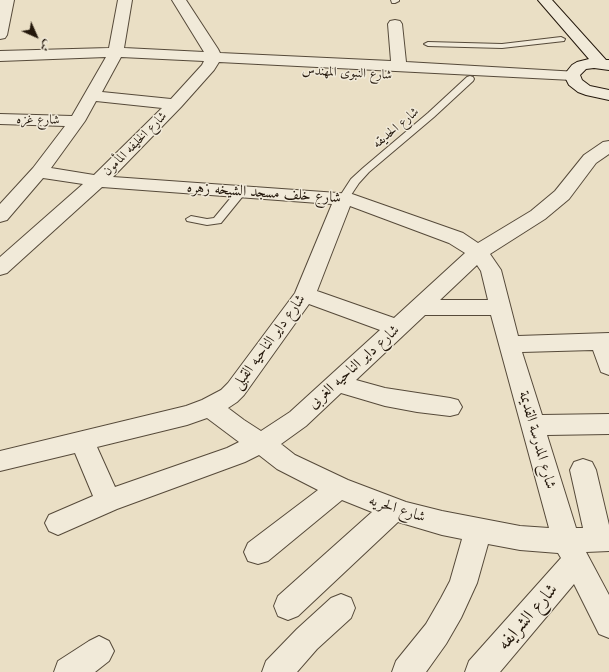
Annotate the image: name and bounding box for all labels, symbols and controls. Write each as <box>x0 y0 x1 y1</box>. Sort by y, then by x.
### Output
north arrow <box>16 16 56 56</box>
text: ش <box>37 37 53 53</box>
street label: شارع النبوى المهندس <box>301 63 393 83</box>
street label: شارع الحديقه <box>370 104 422 152</box>
street label: شارع الخليفه المأمون <box>100 109 170 179</box>
street label: شارع غزه <box>16 112 60 128</box>
street label: شارع خلف مسجد الشيخه زهره <box>186 179 342 207</box>
street label: شارع داير الناحيه القبلى <box>228 291 310 393</box>
street label: شارع داير الناحيه الغربى <box>305 321 403 413</box>
street label: شارع المدرسة القديمة <box>514 389 560 491</box>
street label: شارع الحريه <box>366 491 428 527</box>
street label: شارع الشرايفه <box>493 579 563 655</box>

